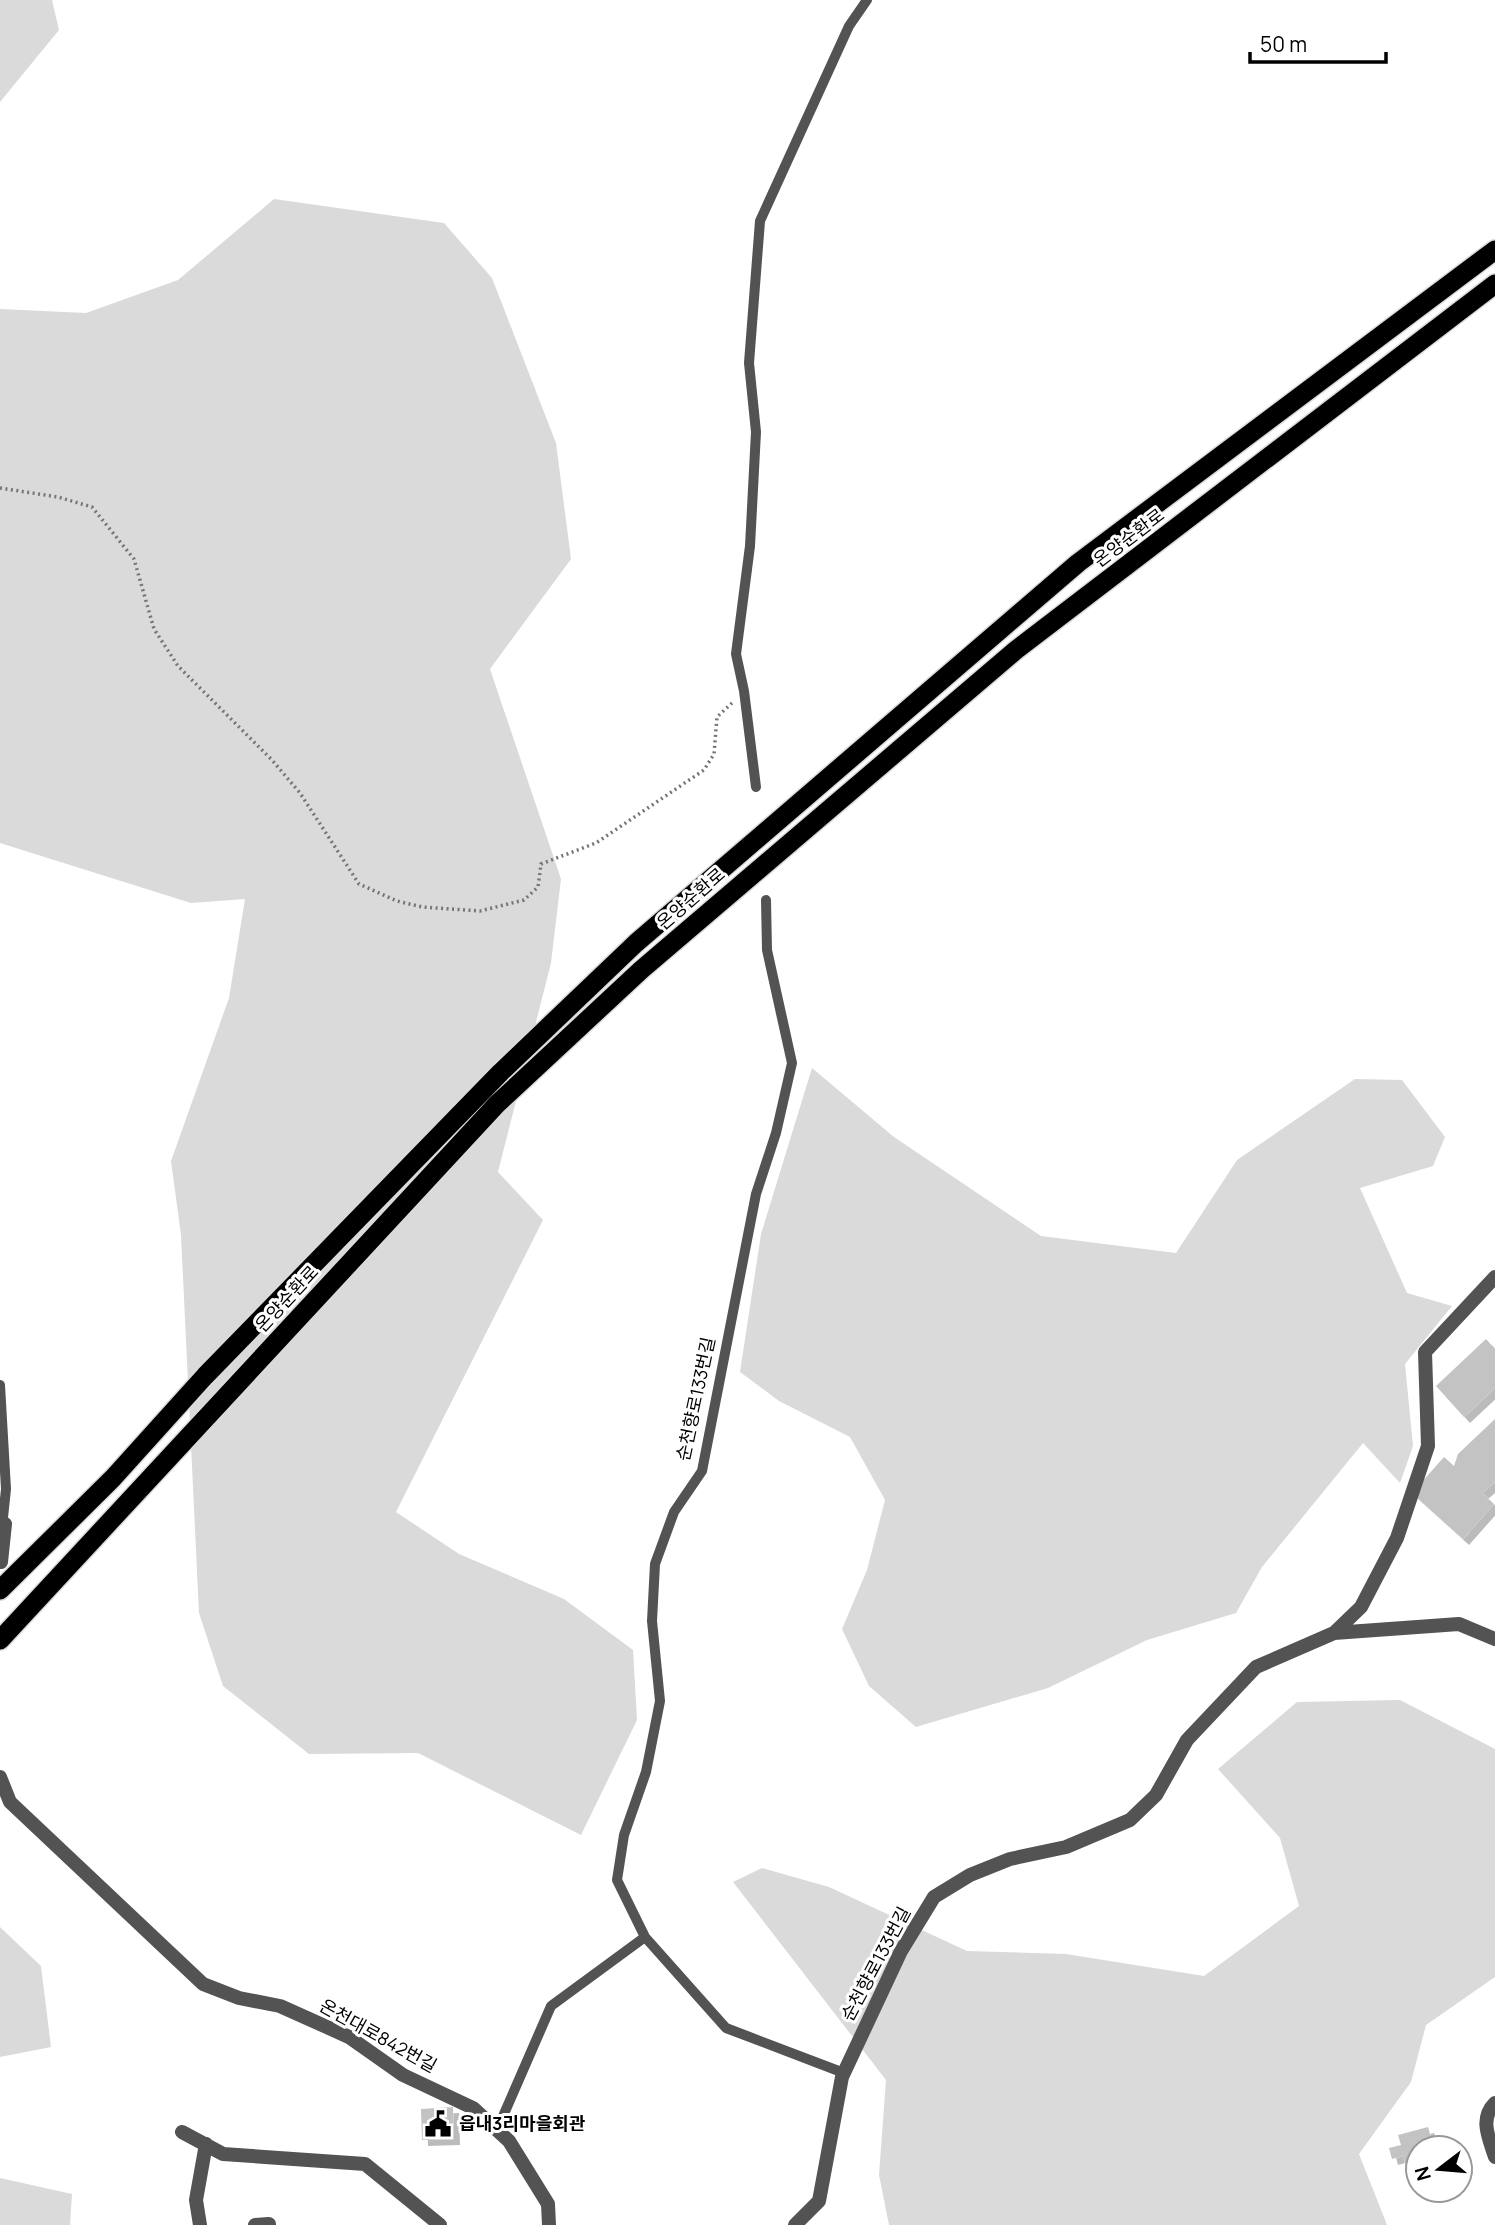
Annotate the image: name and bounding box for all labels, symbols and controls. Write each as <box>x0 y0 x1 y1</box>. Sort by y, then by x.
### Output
scale bar <box>1250 21 1386 65</box>
text: 50 m <box>1260 30 1307 58</box>
street label: 온양순환로 <box>1088 503 1169 572</box>
street label: 온양순환로 <box>651 862 729 934</box>
street label: 온양순환로 <box>249 1260 323 1337</box>
street label: 순천향로133번길 <box>670 1335 720 1463</box>
street label: 순천향로133번길 <box>835 1902 915 2025</box>
street label: 온천대로842번길 <box>316 1993 441 2077</box>
public building icon: 읍내3리마을회관 <box>423 2109 453 2139</box>
place label: 읍내3리마을회관 <box>459 2111 586 2135</box>
north arrow <box>1404 2134 1474 2204</box>
text: N <box>1408 2164 1437 2184</box>

